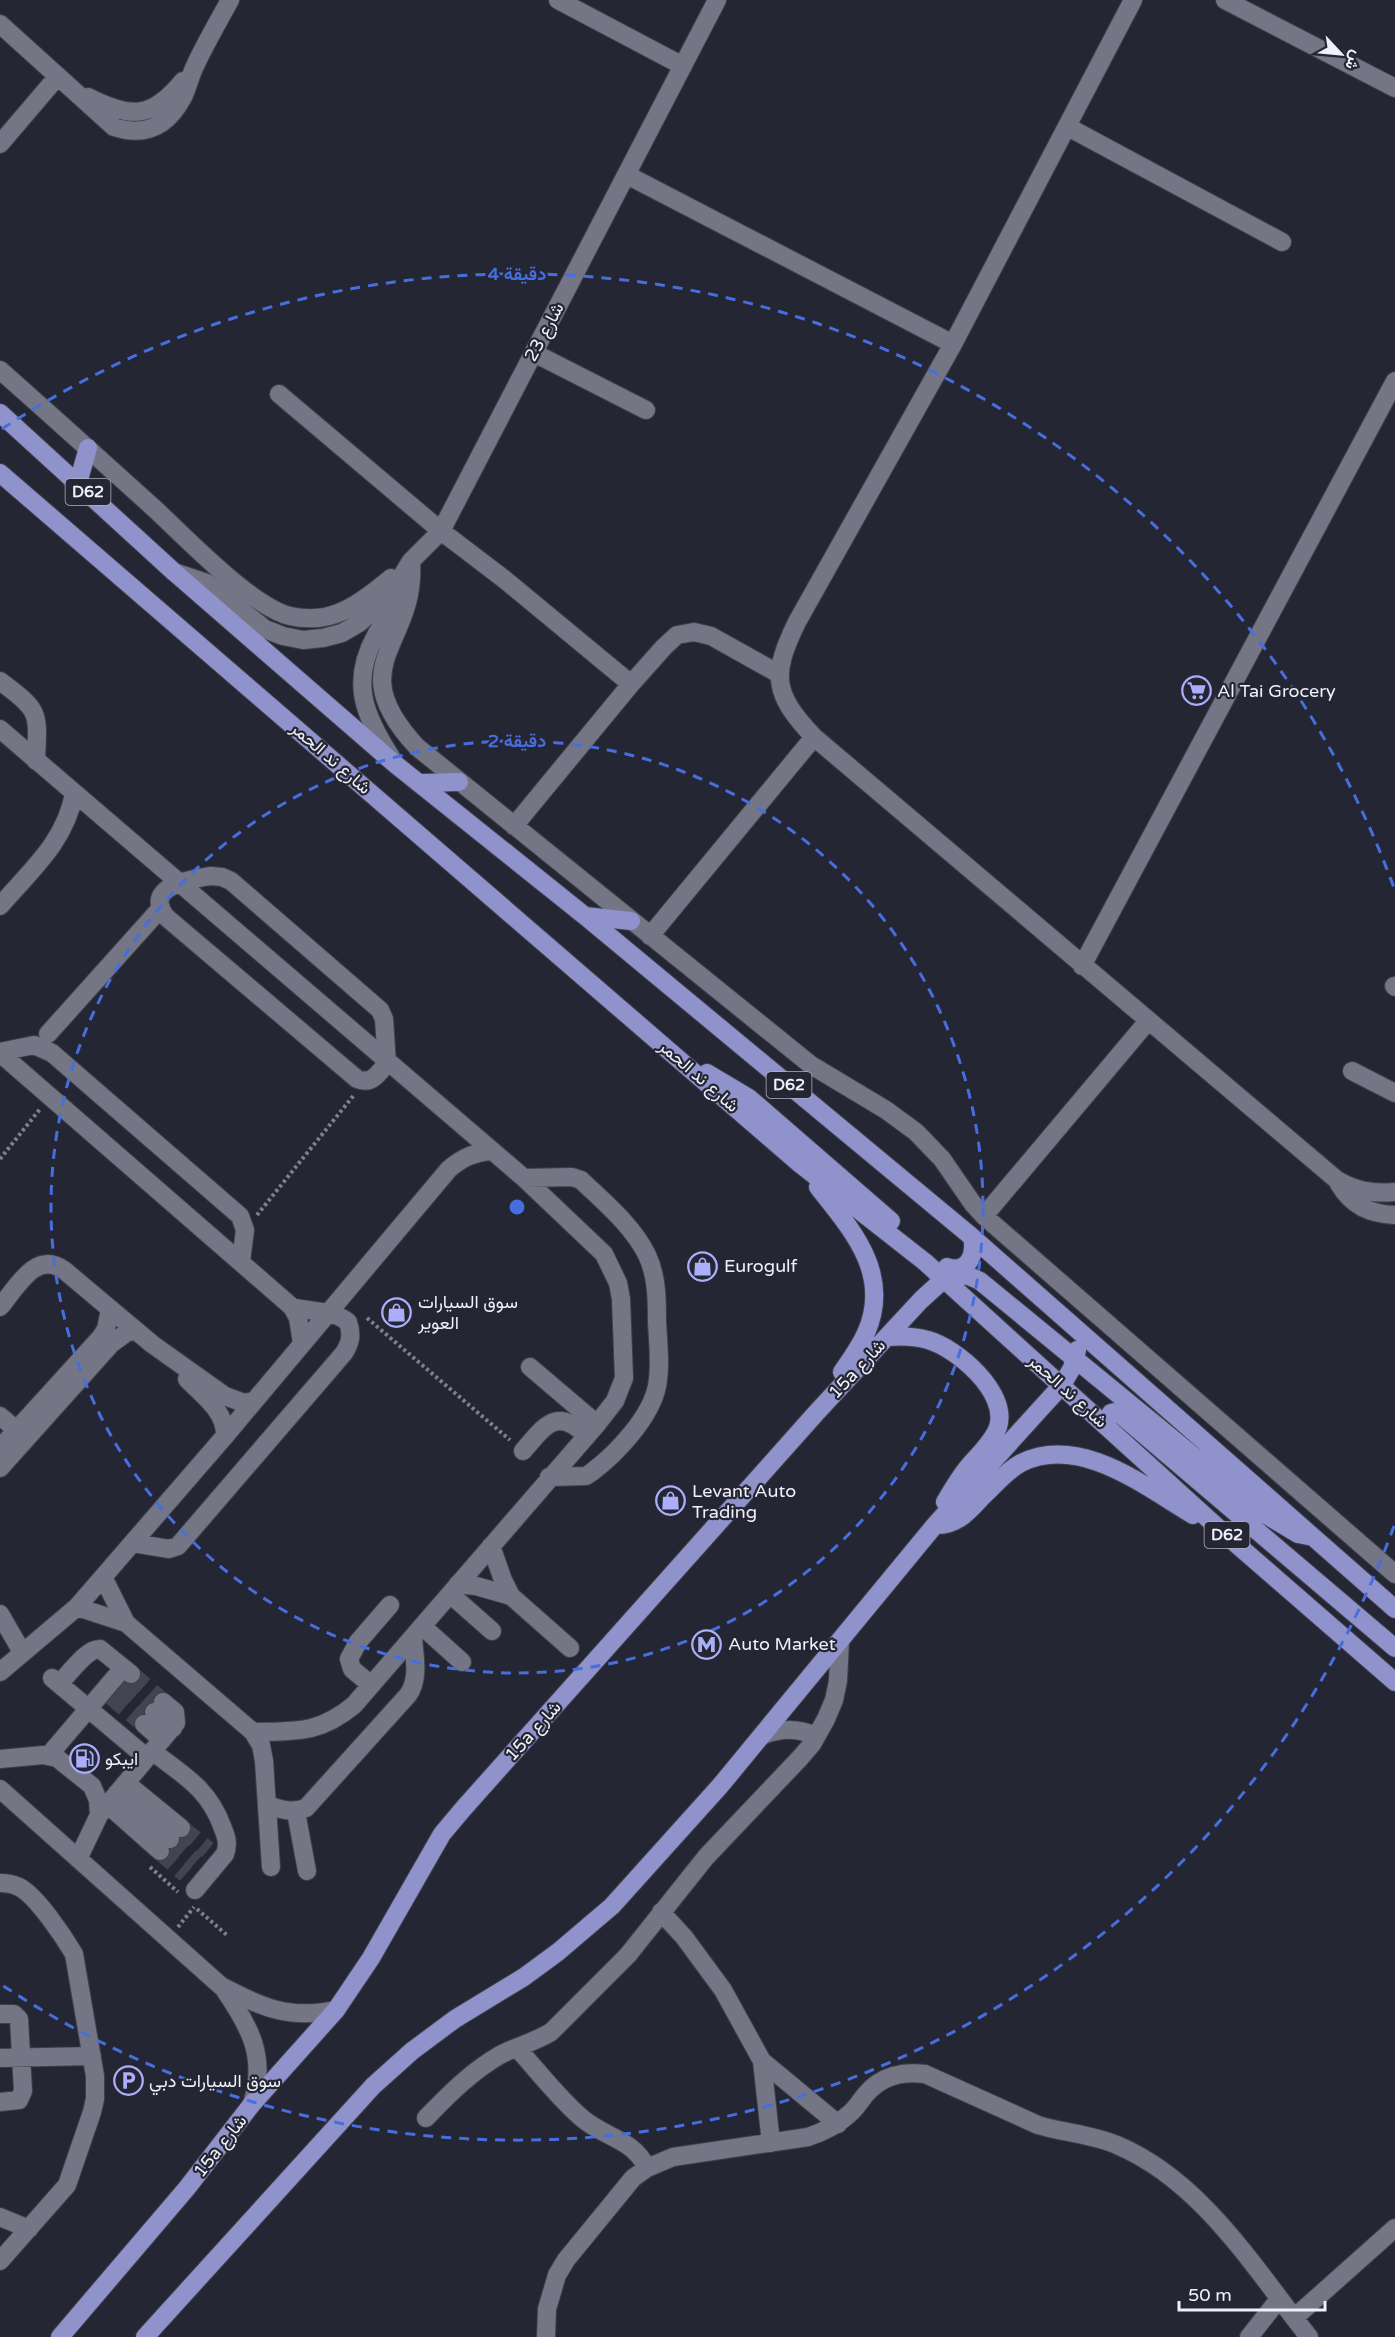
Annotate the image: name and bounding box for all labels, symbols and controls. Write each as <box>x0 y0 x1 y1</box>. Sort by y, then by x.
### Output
north arrow <box>1311 24 1371 84</box>
text: ش <box>1340 47 1367 73</box>
text: 4 دقيقة <box>488 263 546 285</box>
street label: شارع 23 <box>519 299 570 366</box>
road number: D62 <box>66 479 110 505</box>
supermarket icon: Al Tai Grocery <box>1180 675 1212 707</box>
place label: Al Tai Grocery <box>1217 680 1336 702</box>
street label: شارع ند الحمر <box>285 717 376 800</box>
text: 2 دقيقة <box>488 730 546 752</box>
street label: شارع ند الحمر <box>653 1035 744 1118</box>
road number: D62 <box>766 1072 812 1098</box>
centre of rings <box>507 1197 527 1217</box>
shop icon: Eurogulf <box>687 1250 719 1282</box>
place label: Eurogulf <box>724 1255 798 1277</box>
place label: سوق السيارات العوير <box>417 1291 518 1334</box>
shop icon: سوق السيارات العوير <box>381 1296 413 1328</box>
street label: 15a شارع <box>824 1335 891 1404</box>
street label: شارع ند الحمر <box>1022 1349 1112 1433</box>
place label: Levant Auto Trading <box>692 1480 796 1523</box>
shop icon: Levant Auto Trading <box>655 1485 687 1517</box>
road number: D62 <box>1204 1522 1250 1548</box>
metro station icon: Auto Market <box>691 1628 723 1660</box>
place label: Auto Market <box>728 1633 836 1655</box>
street label: 15a شارع <box>500 1696 567 1766</box>
fuel station icon: ايبكو <box>68 1743 100 1775</box>
place label: ايبكو <box>105 1748 138 1770</box>
parking icon: سوق السيارات دبي <box>112 2065 144 2097</box>
place label: سوق السيارات دبي <box>149 2070 281 2096</box>
street label: 15a شارع <box>189 2110 252 2182</box>
scale bar <box>1179 2274 1324 2312</box>
text: 50 m <box>1188 2284 1232 2306</box>

